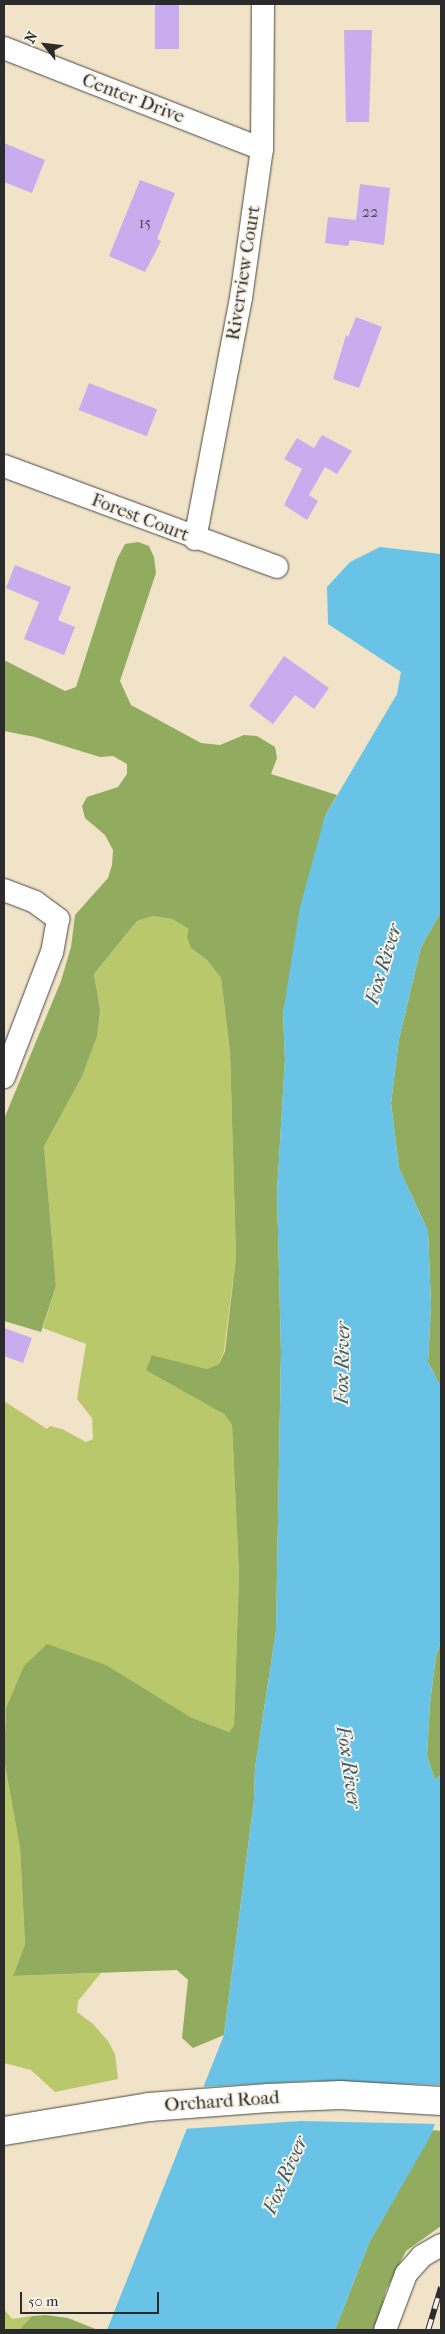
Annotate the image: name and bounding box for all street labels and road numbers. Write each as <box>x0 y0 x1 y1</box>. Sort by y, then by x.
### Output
street label: Center Drive <box>79 69 187 129</box>
street label: Riverview Court <box>222 204 266 342</box>
street label: Forest Court <box>88 489 192 547</box>
street label: Orchard Road <box>164 2087 280 2117</box>

